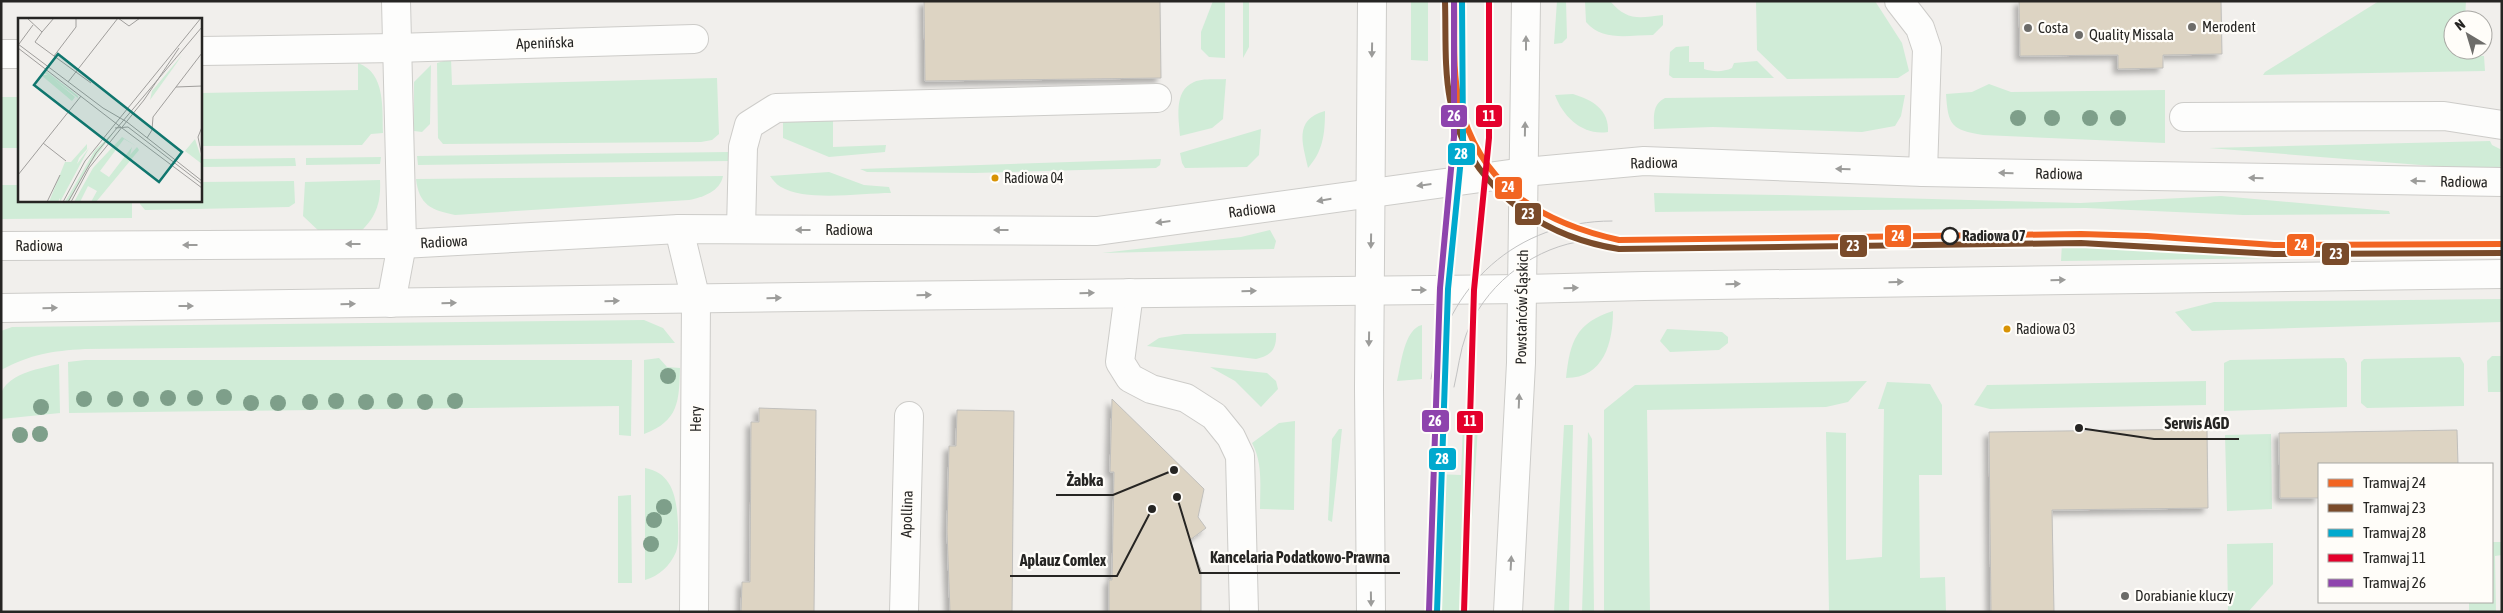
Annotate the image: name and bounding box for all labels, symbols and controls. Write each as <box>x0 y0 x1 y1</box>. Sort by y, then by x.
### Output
north arrow <box>2443 10 2493 60</box>
text: N <box>2452 16 2468 34</box>
inset map <box>18 18 201 201</box>
place label: Merodent <box>2202 18 2256 35</box>
place label: Costa <box>2038 19 2068 36</box>
marker: Merodent <box>2186 21 2198 33</box>
marker: Costa <box>2022 22 2034 34</box>
place label: Quality Missala <box>2089 26 2174 43</box>
marker: Quality Missala <box>2073 29 2085 41</box>
street label: Apenińska <box>516 33 574 52</box>
one-way arrow <box>1522 35 1530 51</box>
one-way arrow <box>1368 42 1376 58</box>
line badge: 26 <box>1440 104 1468 128</box>
line badge: 11 <box>1475 104 1503 128</box>
text: 26 <box>1447 108 1461 124</box>
text: 11 <box>1482 108 1496 124</box>
one-way arrow <box>1521 120 1529 136</box>
line badge: 28 <box>1447 142 1476 166</box>
text: 28 <box>1454 146 1468 162</box>
street label: Radiowa <box>1630 154 1678 171</box>
one-way arrow <box>1835 164 1851 172</box>
street label: Radiowa <box>2035 165 2083 182</box>
one-way arrow <box>1997 169 2013 177</box>
place label: Radiowa 04 <box>1004 170 1064 186</box>
marker: Radiowa 04 <box>990 173 1000 183</box>
street label: Radiowa <box>2440 173 2488 190</box>
one-way arrow <box>2247 174 2263 182</box>
line badge: 24 <box>1494 176 1523 200</box>
one-way arrow <box>2410 177 2426 185</box>
text: 24 <box>1501 179 1515 195</box>
one-way arrow <box>1416 181 1432 189</box>
one-way arrow <box>1315 197 1331 205</box>
street label: Radiowa <box>1227 198 1277 221</box>
line badge: 23 <box>1514 202 1542 226</box>
text: 23 <box>1521 206 1535 222</box>
one-way arrow <box>1154 218 1170 226</box>
street label: Radiowa <box>825 221 873 238</box>
line badge: 24 <box>1884 224 1912 248</box>
one-way arrow <box>795 226 811 234</box>
one-way arrow <box>992 226 1008 234</box>
marker: Radiowa 07 <box>1941 227 1959 245</box>
place label: Radiowa 07 <box>1962 227 2026 244</box>
text: 24 <box>1891 228 1905 244</box>
street label: Radiowa <box>420 232 468 251</box>
one-way arrow <box>1367 233 1375 249</box>
line badge: 24 <box>2286 233 2315 257</box>
line badge: 23 <box>1839 234 1868 258</box>
street label: Radiowa <box>15 237 63 254</box>
text: 24 <box>2294 237 2308 253</box>
text: 23 <box>1846 238 1860 254</box>
one-way arrow <box>345 240 361 248</box>
one-way arrow <box>182 241 198 249</box>
line badge: 23 <box>2321 242 2350 266</box>
text: 23 <box>2329 246 2343 262</box>
street label: Powstańców Śląskich <box>1512 249 1531 365</box>
one-way arrow <box>2051 276 2067 284</box>
one-way arrow <box>1888 278 1904 286</box>
one-way arrow <box>1726 280 1742 288</box>
one-way arrow <box>1563 283 1579 291</box>
one-way arrow <box>1411 286 1427 294</box>
one-way arrow <box>1241 287 1257 295</box>
one-way arrow <box>1079 289 1095 297</box>
one-way arrow <box>917 291 933 299</box>
one-way arrow <box>767 294 783 302</box>
one-way arrow <box>604 296 620 304</box>
one-way arrow <box>442 299 458 307</box>
one-way arrow <box>341 300 357 308</box>
one-way arrow <box>178 301 194 309</box>
one-way arrow <box>42 304 58 312</box>
place label: Radiowa 03 <box>2016 321 2076 337</box>
marker: Radiowa 03 <box>2002 324 2012 334</box>
one-way arrow <box>1365 331 1373 347</box>
one-way arrow <box>1516 393 1524 409</box>
street label: Hery <box>687 406 704 432</box>
callout: Serwis AGD <box>2154 408 2239 439</box>
line badge: 26 <box>1421 409 1450 433</box>
line badge: 11 <box>1456 410 1484 434</box>
text: 26 <box>1428 413 1442 429</box>
text: 11 <box>1463 413 1477 429</box>
text: Serwis AGD <box>2164 414 2230 432</box>
line badge: 28 <box>1428 447 1457 471</box>
text: 28 <box>1435 451 1449 467</box>
legend <box>2318 463 2493 603</box>
callout: Żabka <box>1056 464 1113 495</box>
text: Żabka <box>1067 471 1103 489</box>
text: Tramwaj 24 <box>2363 474 2426 491</box>
street label: Apollina <box>897 490 916 538</box>
text: Tramwaj 23 <box>2363 499 2426 516</box>
text: Tramwaj 28 <box>2363 524 2426 541</box>
callout: Kancelaria Podatkowo-Prawna <box>1200 542 1400 573</box>
callout: Aplauz Comlex <box>1010 545 1117 576</box>
text: Kancelaria Podatkowo-Prawna <box>1210 548 1390 566</box>
text: Tramwaj 11 <box>2363 549 2426 566</box>
text: Aplauz Comlex <box>1019 551 1107 569</box>
one-way arrow <box>1507 555 1515 571</box>
text: Tramwaj 26 <box>2363 574 2426 591</box>
place label: Dorabianie kluczy <box>2135 587 2234 604</box>
marker: Dorabianie kluczy <box>2119 590 2131 602</box>
one-way arrow <box>1367 591 1375 607</box>

